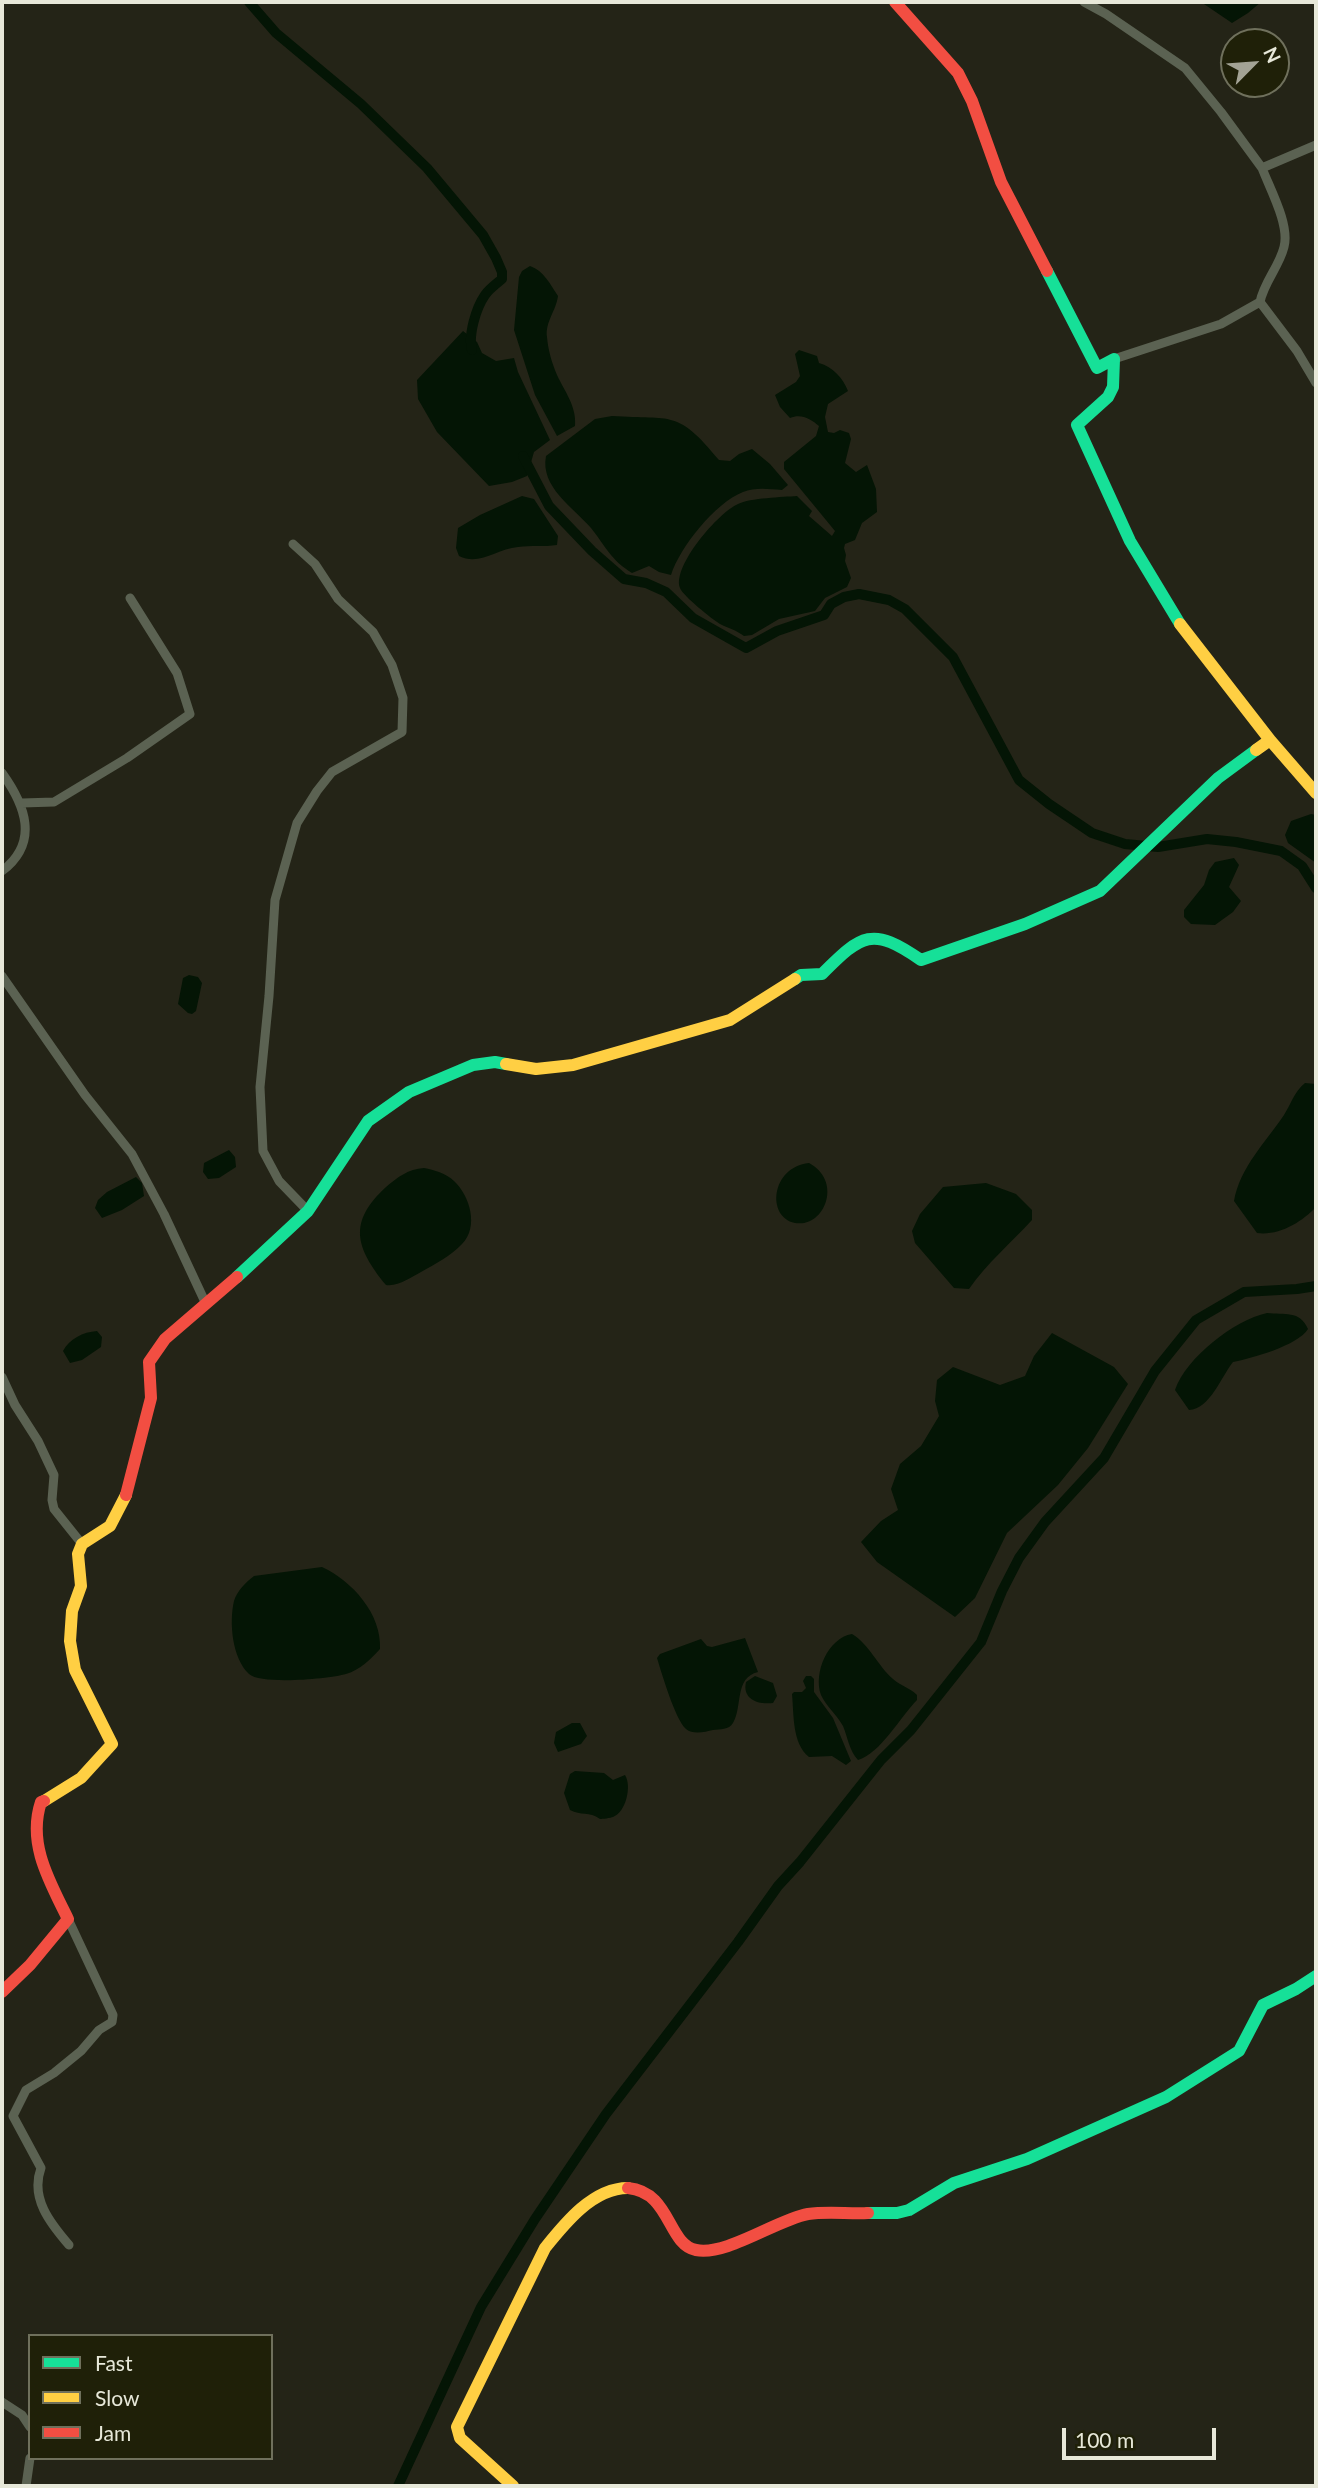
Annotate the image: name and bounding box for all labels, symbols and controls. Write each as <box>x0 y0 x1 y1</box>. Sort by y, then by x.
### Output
north arrow <box>1220 28 1290 98</box>
text: N <box>1259 43 1286 66</box>
legend <box>28 2334 273 2460</box>
text: Fast <box>95 2350 132 2375</box>
text: Slow <box>95 2385 139 2410</box>
scale bar <box>1066 2414 1220 2458</box>
text: Jam <box>95 2420 131 2445</box>
text: 100 m <box>1075 2427 1134 2452</box>

